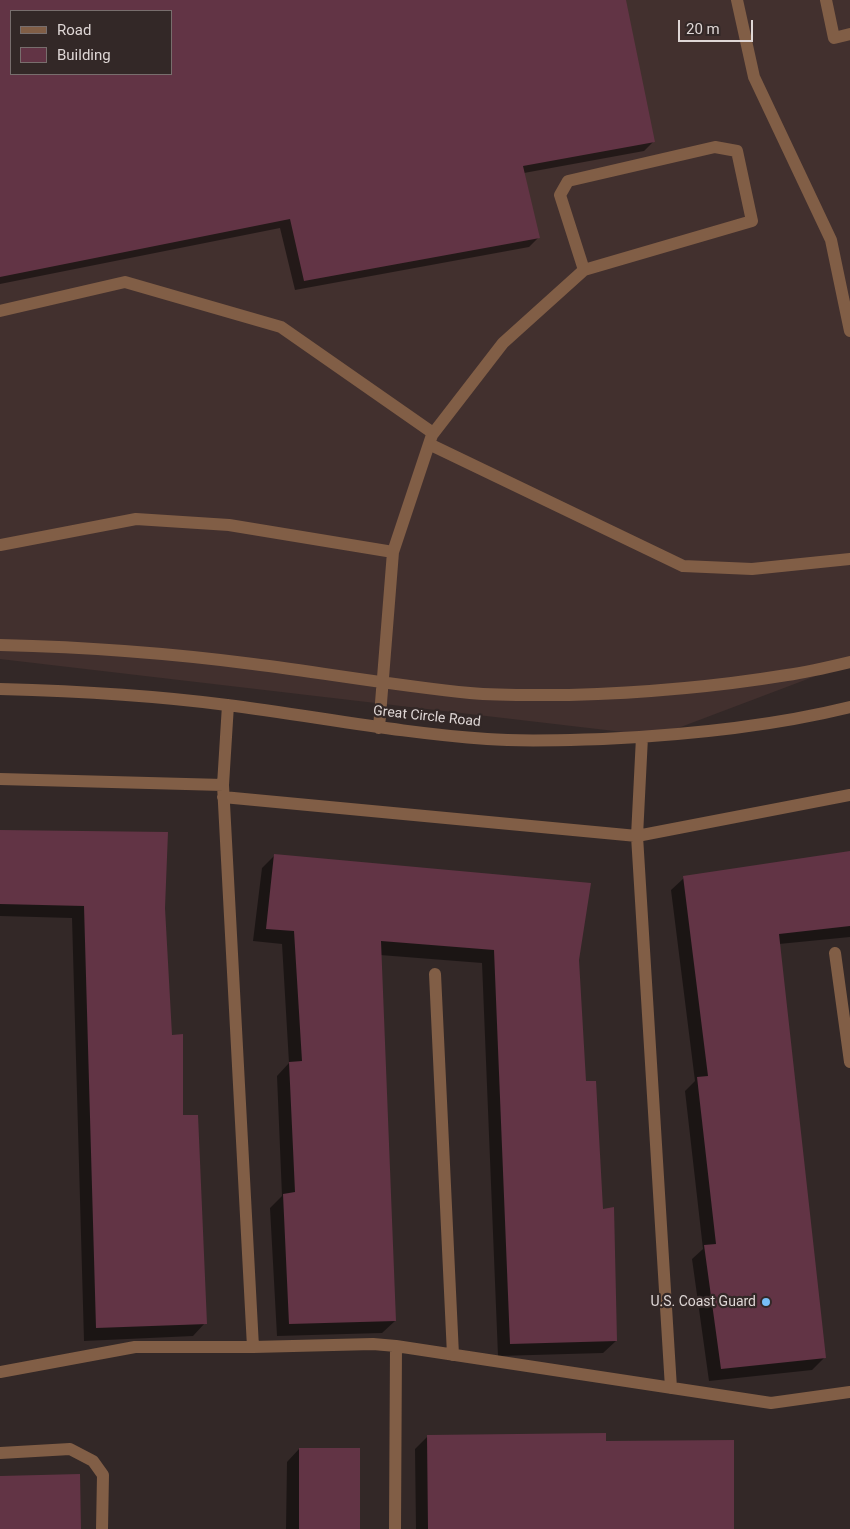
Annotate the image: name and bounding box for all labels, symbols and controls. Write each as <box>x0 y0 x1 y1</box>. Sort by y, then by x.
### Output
legend <box>10 10 172 75</box>
scale bar <box>680 10 755 42</box>
text: 20 m <box>686 20 720 38</box>
text: Road <box>57 21 91 39</box>
text: Building <box>57 46 111 64</box>
street label: Great Circle Road <box>372 703 482 731</box>
place label: U.S. Coast Guard <box>650 1294 756 1310</box>
marker: U.S. Coast Guard <box>760 1296 772 1308</box>

